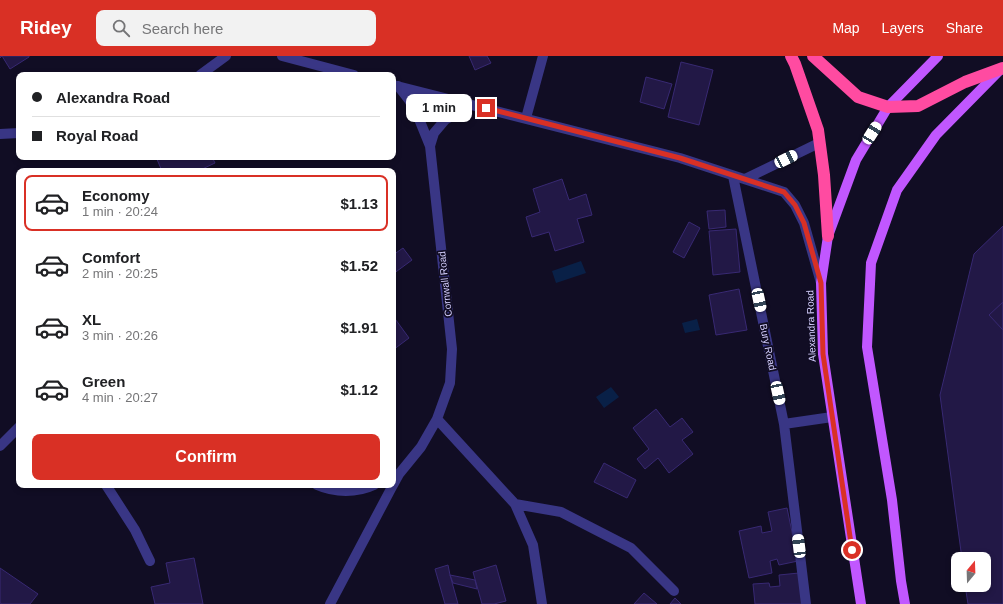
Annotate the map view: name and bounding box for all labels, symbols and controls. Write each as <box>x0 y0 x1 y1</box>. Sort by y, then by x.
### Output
search box <box>96 10 376 46</box>
text: Ridey <box>20 17 72 38</box>
icon: search <box>110 17 132 39</box>
text: Search here <box>142 20 223 37</box>
text: Map <box>832 20 860 36</box>
text: Layers <box>882 20 924 36</box>
text: Share <box>946 20 983 36</box>
text: Alexandra Road <box>56 89 170 106</box>
callout: 1 min <box>406 94 472 122</box>
route end <box>477 99 495 117</box>
text: 1 min <box>422 100 456 115</box>
car <box>861 120 883 146</box>
text: Royal Road <box>56 127 139 144</box>
car <box>773 148 799 170</box>
icon: car <box>34 185 70 221</box>
text: Economy <box>82 187 150 204</box>
text: $1.13 <box>340 195 378 212</box>
text: 1 min · 20:24 <box>82 204 158 219</box>
icon: car <box>34 247 70 283</box>
text: Comfort <box>82 249 140 266</box>
street label: Cornwall Road <box>436 251 454 317</box>
text: $1.52 <box>340 257 378 274</box>
text: 2 min · 20:25 <box>82 266 158 281</box>
car <box>751 287 767 313</box>
street label: Alexandra Road <box>804 290 818 362</box>
icon: car <box>34 309 70 345</box>
text: XL <box>82 311 101 328</box>
text: $1.91 <box>340 319 378 336</box>
street label: Bury Road <box>758 323 778 371</box>
text: 3 min · 20:26 <box>82 328 158 343</box>
icon: car <box>34 371 70 407</box>
text: Green <box>82 373 125 390</box>
car <box>770 380 786 406</box>
text: $1.12 <box>340 381 378 398</box>
text: 4 min · 20:27 <box>82 390 158 405</box>
button: Confirm <box>32 434 380 480</box>
car <box>792 533 806 559</box>
route start <box>843 541 861 559</box>
north arrow <box>951 552 991 592</box>
map controls <box>951 552 991 592</box>

